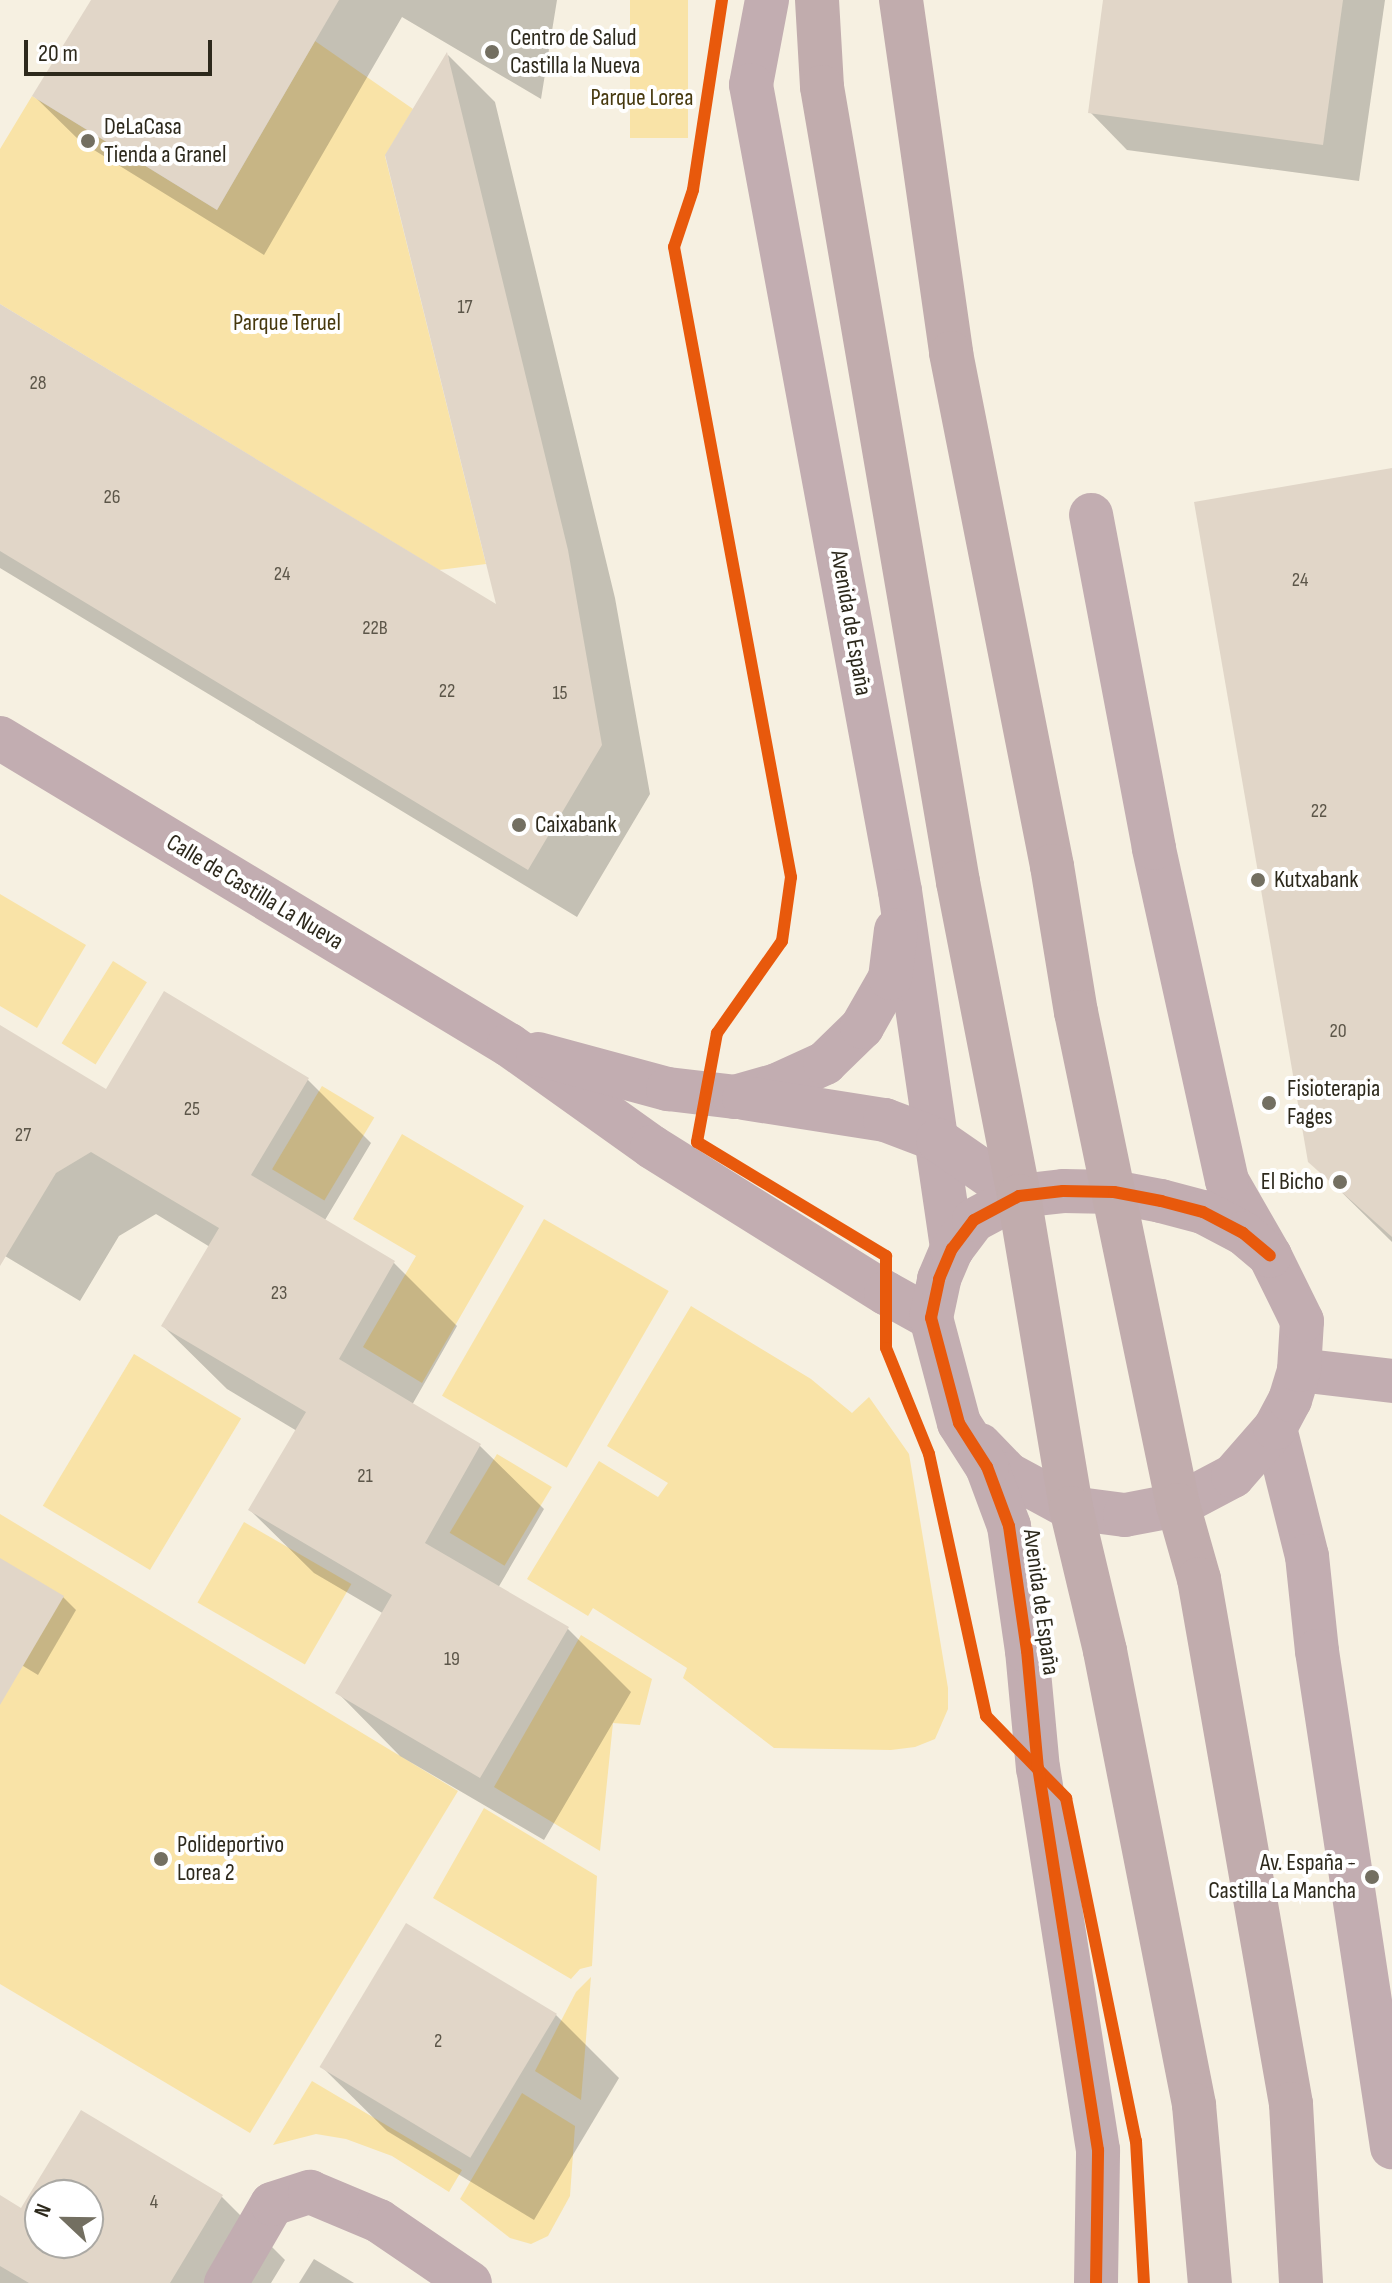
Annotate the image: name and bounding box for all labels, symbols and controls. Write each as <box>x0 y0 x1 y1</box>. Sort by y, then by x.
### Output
scale bar <box>28 24 216 74</box>
place label: Centro de Salud Castilla la Nueva <box>510 24 640 80</box>
text: 20 m <box>38 39 78 68</box>
marker: Centro de Salud Castilla la Nueva <box>481 41 503 63</box>
park label: Parque Lorea <box>590 84 694 112</box>
place label: DeLaCasa Tienda a Granel <box>104 113 226 169</box>
marker: DeLaCasa Tienda a Granel <box>79 132 97 150</box>
house number: 17 <box>458 295 472 319</box>
park label: Parque Teruel <box>233 309 341 337</box>
house number: 28 <box>30 371 46 395</box>
house number: 26 <box>104 485 120 509</box>
street label: Avenida de España <box>824 548 878 698</box>
house number: 24 <box>274 562 290 586</box>
house number: 24 <box>1292 568 1308 592</box>
house number: 22B <box>362 616 388 640</box>
house number: 22 <box>439 679 455 703</box>
house number: 15 <box>552 681 568 705</box>
house number: 22 <box>1311 799 1327 823</box>
place label: Caixabank <box>535 811 617 839</box>
marker: Caixabank <box>510 816 528 834</box>
street label: Calle de Castilla La Nueva <box>161 828 349 956</box>
place label: Kutxabank <box>1274 866 1358 894</box>
marker: Kutxabank <box>1249 871 1267 889</box>
house number: 20 <box>1329 1019 1347 1043</box>
place label: Fisioterapia Fages <box>1287 1075 1380 1131</box>
marker: Fisioterapia Fages <box>1258 1092 1280 1114</box>
house number: 25 <box>184 1097 200 1121</box>
house number: 27 <box>15 1123 31 1147</box>
place label: El Bicho <box>1261 1168 1324 1196</box>
marker: El Bicho <box>1331 1173 1349 1191</box>
house number: 23 <box>271 1281 287 1305</box>
house number: 21 <box>357 1464 373 1488</box>
street label: Avenida de España <box>1016 1527 1066 1677</box>
house number: 19 <box>444 1647 460 1671</box>
place label: Polideportivo Lorea 2 <box>177 1831 284 1887</box>
place label: Av. España - Castilla La Mancha <box>1208 1849 1356 1905</box>
marker: Polideportivo Lorea 2 <box>152 1850 170 1868</box>
marker: Av. España - Castilla La Mancha <box>1363 1868 1381 1886</box>
house number: 2 <box>434 2029 442 2053</box>
north arrow <box>24 2179 104 2259</box>
house number: 4 <box>150 2190 158 2214</box>
text: N <box>28 2200 58 2221</box>

